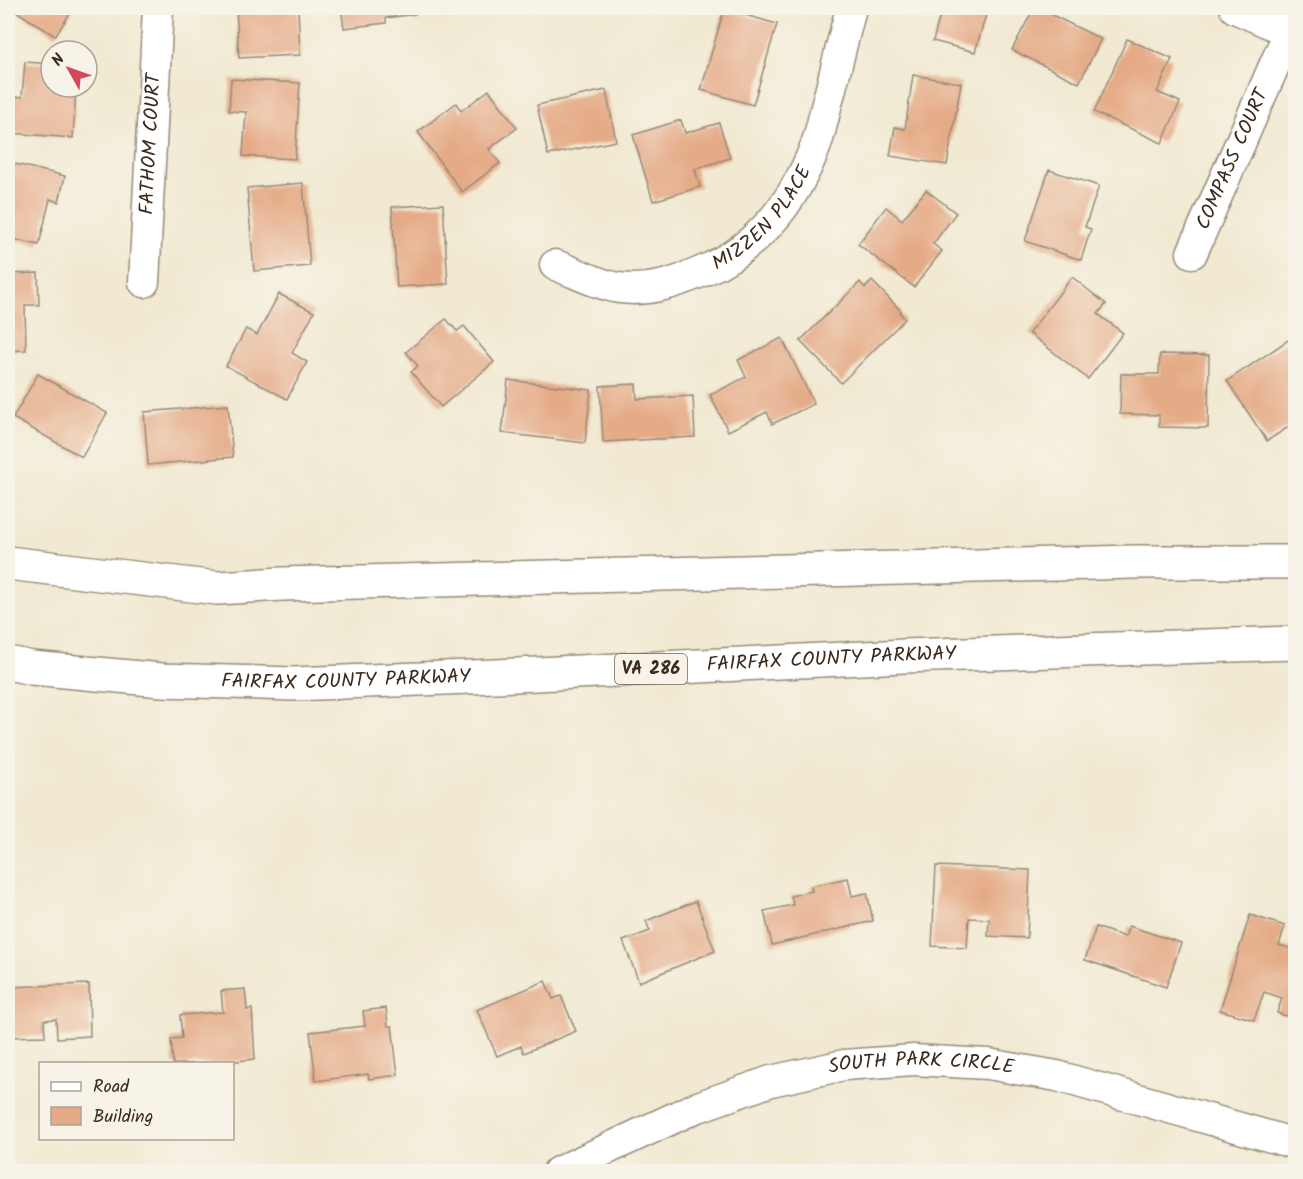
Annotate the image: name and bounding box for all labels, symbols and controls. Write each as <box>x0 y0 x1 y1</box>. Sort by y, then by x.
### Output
north arrow <box>39 39 99 99</box>
text: N <box>46 48 71 72</box>
street label: FATHOM COURT <box>131 70 171 216</box>
street label: COMPASS COURT <box>1188 82 1279 235</box>
street label: MIZZEN PLACE <box>706 159 821 280</box>
street label: FAIRFAX COUNTY PARKWAY <box>706 638 958 682</box>
road number: VA 286 <box>615 654 687 684</box>
street label: FAIRFAX COUNTY PARKWAY <box>221 661 473 700</box>
street label: SOUTH PARK CIRCLE <box>825 1044 1018 1084</box>
legend <box>39 1062 234 1140</box>
text: Road <box>93 1073 130 1102</box>
text: Building <box>93 1103 153 1132</box>

